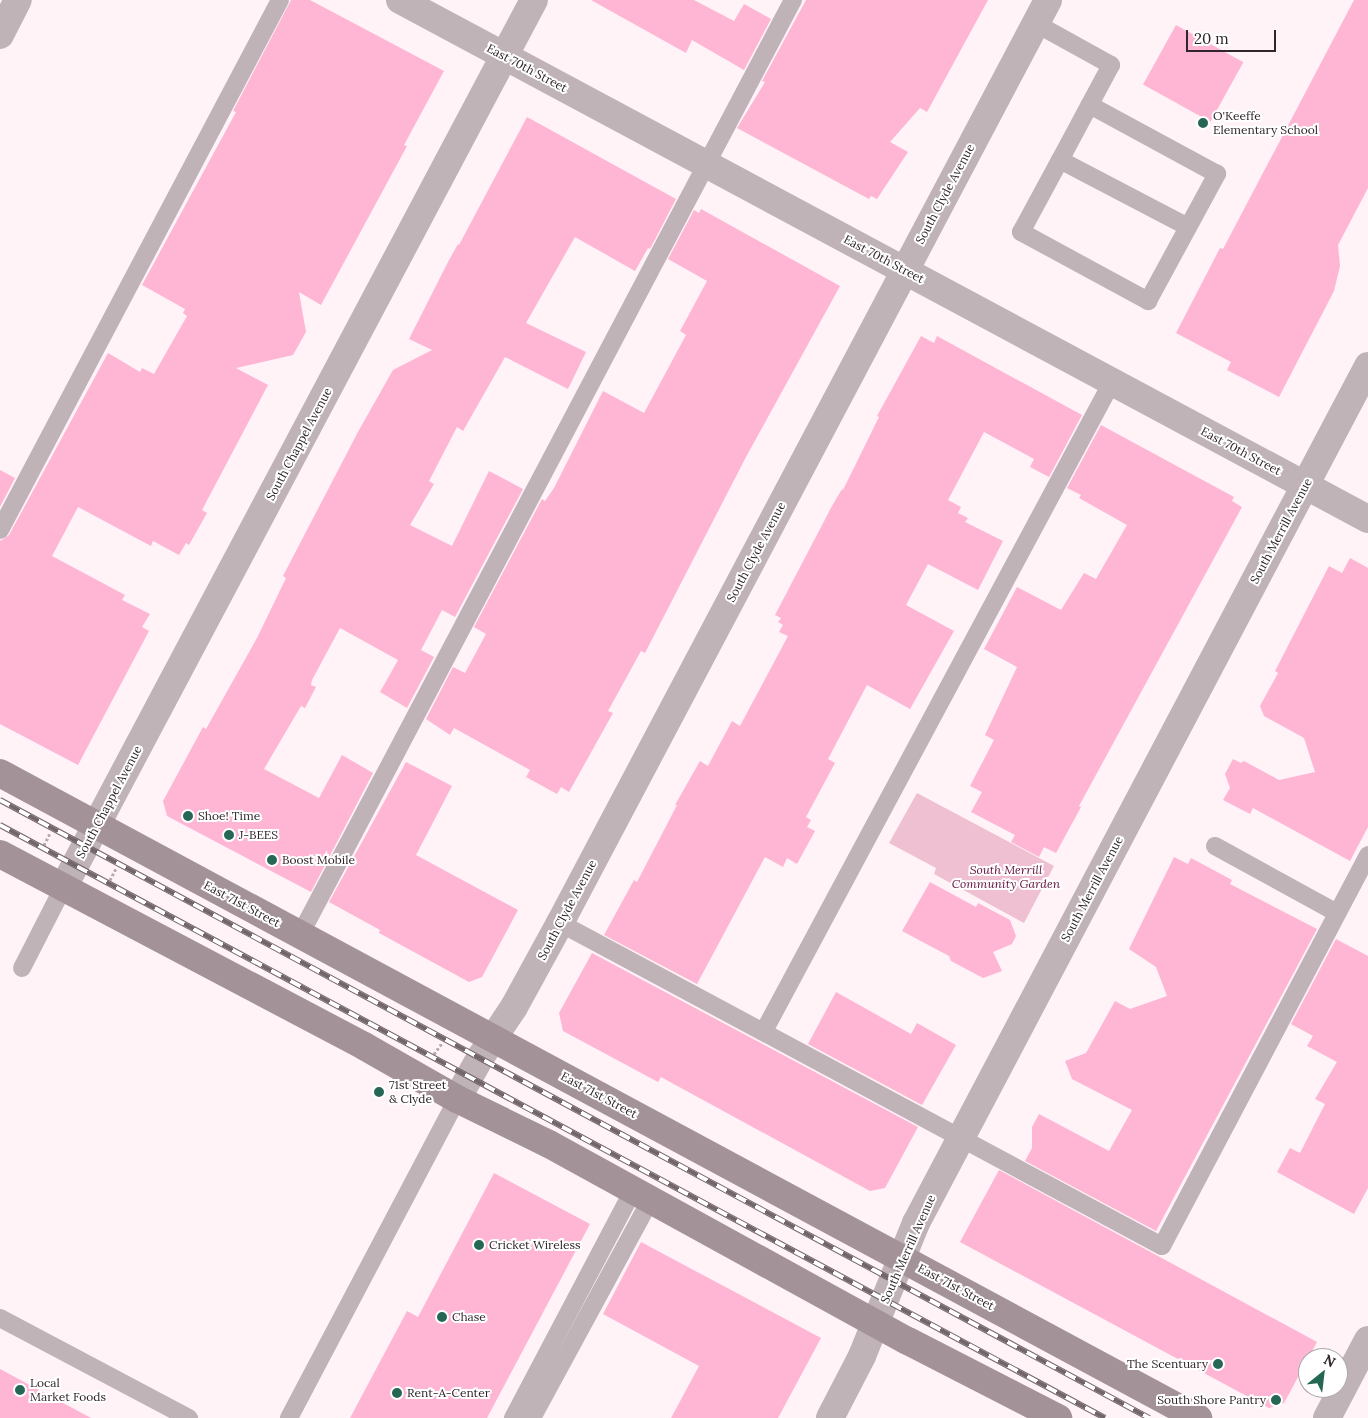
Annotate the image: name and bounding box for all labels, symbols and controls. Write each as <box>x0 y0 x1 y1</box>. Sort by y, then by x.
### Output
scale bar <box>1188 20 1278 52</box>
text: 20 m <box>1194 29 1229 48</box>
street label: East 70th Street <box>484 41 570 95</box>
place label: O'Keeffe Elementary School <box>1213 109 1318 137</box>
marker: O'Keeffe Elementary School <box>1197 117 1209 129</box>
street label: South Clyde Avenue <box>913 141 977 247</box>
street label: East 70th Street <box>841 232 927 286</box>
street label: South Chappel Avenue <box>263 385 335 503</box>
street label: East 70th Street <box>1198 424 1284 478</box>
street label: South Merrill Avenue <box>1247 476 1315 586</box>
street label: South Clyde Avenue <box>724 499 788 605</box>
street label: South Chappel Avenue <box>73 743 145 861</box>
place label: Shoe! Time <box>198 809 260 823</box>
marker: Shoe! Time <box>182 810 194 822</box>
place label: J-BEES <box>239 828 278 842</box>
marker: J-BEES <box>223 829 235 841</box>
street label: South Merrill Avenue <box>1058 834 1126 944</box>
place label: Boost Mobile <box>282 853 355 867</box>
marker: Boost Mobile <box>266 854 278 866</box>
street label: South Clyde Avenue <box>535 857 599 963</box>
park label: South Merrill Community Garden <box>952 863 1060 891</box>
street label: East 71st Street <box>201 878 283 930</box>
street label: East 71st Street <box>558 1069 640 1121</box>
place label: 71st Street & Clyde <box>389 1078 446 1106</box>
marker: 71st Street & Clyde <box>373 1086 385 1098</box>
street label: South Merrill Avenue <box>878 1192 938 1306</box>
place label: Cricket Wireless <box>489 1238 581 1252</box>
marker: Cricket Wireless <box>473 1239 485 1251</box>
street label: East 71st Street <box>915 1261 997 1313</box>
place label: Chase <box>452 1310 486 1324</box>
marker: Chase <box>436 1311 448 1323</box>
north arrow <box>1298 1348 1348 1398</box>
text: N <box>1321 1350 1339 1371</box>
place label: The Scentuary <box>1127 1357 1208 1371</box>
marker: The Scentuary <box>1212 1358 1224 1370</box>
place label: Local Market Foods <box>30 1376 106 1404</box>
marker: Local Market Foods <box>14 1384 26 1396</box>
place label: Rent-A-Center <box>407 1386 490 1400</box>
marker: Rent-A-Center <box>391 1387 403 1399</box>
place label: South Shore Pantry <box>1157 1393 1266 1407</box>
marker: South Shore Pantry <box>1270 1394 1282 1406</box>

